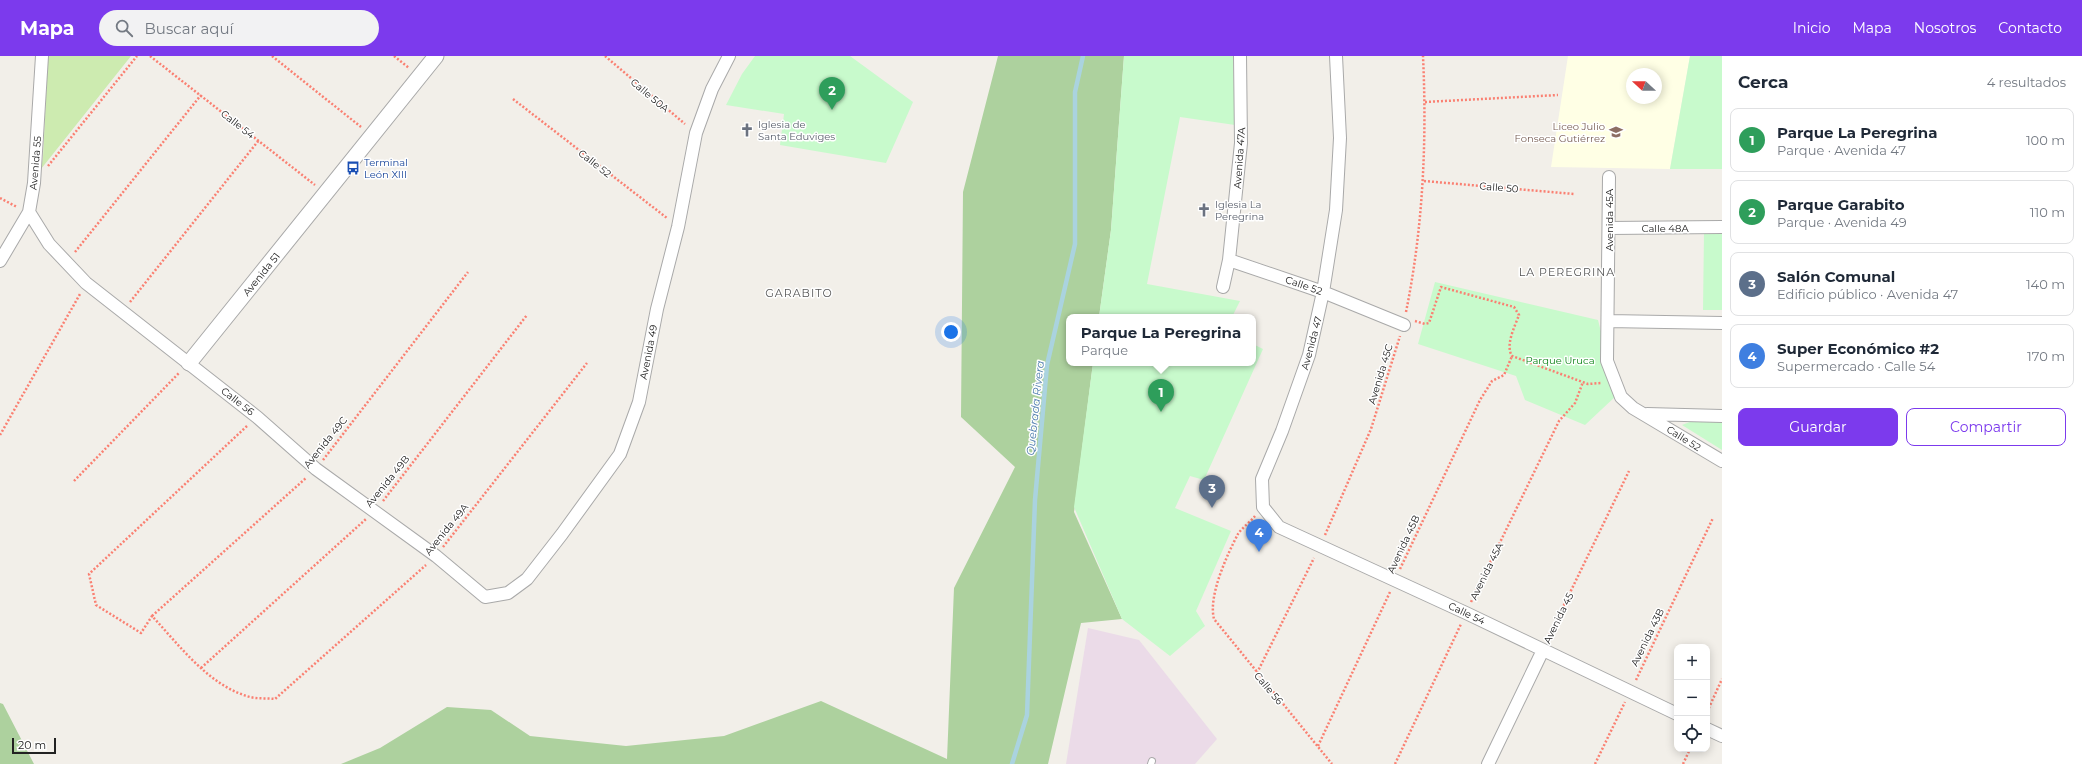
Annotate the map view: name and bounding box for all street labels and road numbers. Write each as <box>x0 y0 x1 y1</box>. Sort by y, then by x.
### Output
street label: Calle 50A <box>628 76 672 116</box>
street label: Calle 54 <box>218 107 257 142</box>
street label: Avenida 47A <box>1231 126 1248 189</box>
street label: Avenida 55 <box>27 135 44 191</box>
street label: Calle 52 <box>576 146 614 180</box>
street label: Calle 50 <box>1479 179 1519 196</box>
street label: Avenida 45A <box>1603 188 1616 251</box>
street label: Calle 48A <box>1641 222 1689 235</box>
street label: Avenida 51 <box>240 250 283 299</box>
street label: Calle 52 <box>1284 273 1324 298</box>
street label: Avenida 47 <box>1298 315 1325 371</box>
street label: Avenida 49 <box>637 324 660 381</box>
street label: Avenida 45C <box>1365 342 1396 406</box>
street label: Calle 56 <box>218 384 257 418</box>
street label: Avenida 49C <box>301 414 350 471</box>
street label: Calle 52 <box>1664 423 1704 454</box>
street label: Avenida 49B <box>362 453 412 510</box>
street label: Avenida 49A <box>422 500 472 558</box>
street label: Avenida 45B <box>1384 513 1423 575</box>
street label: Avenida 45A <box>1467 540 1506 602</box>
street label: Avenida 45 <box>1541 590 1577 646</box>
street label: Calle 54 <box>1446 599 1488 628</box>
street label: Avenida 43B <box>1628 606 1667 668</box>
street label: Calle 56 <box>1251 669 1286 707</box>

